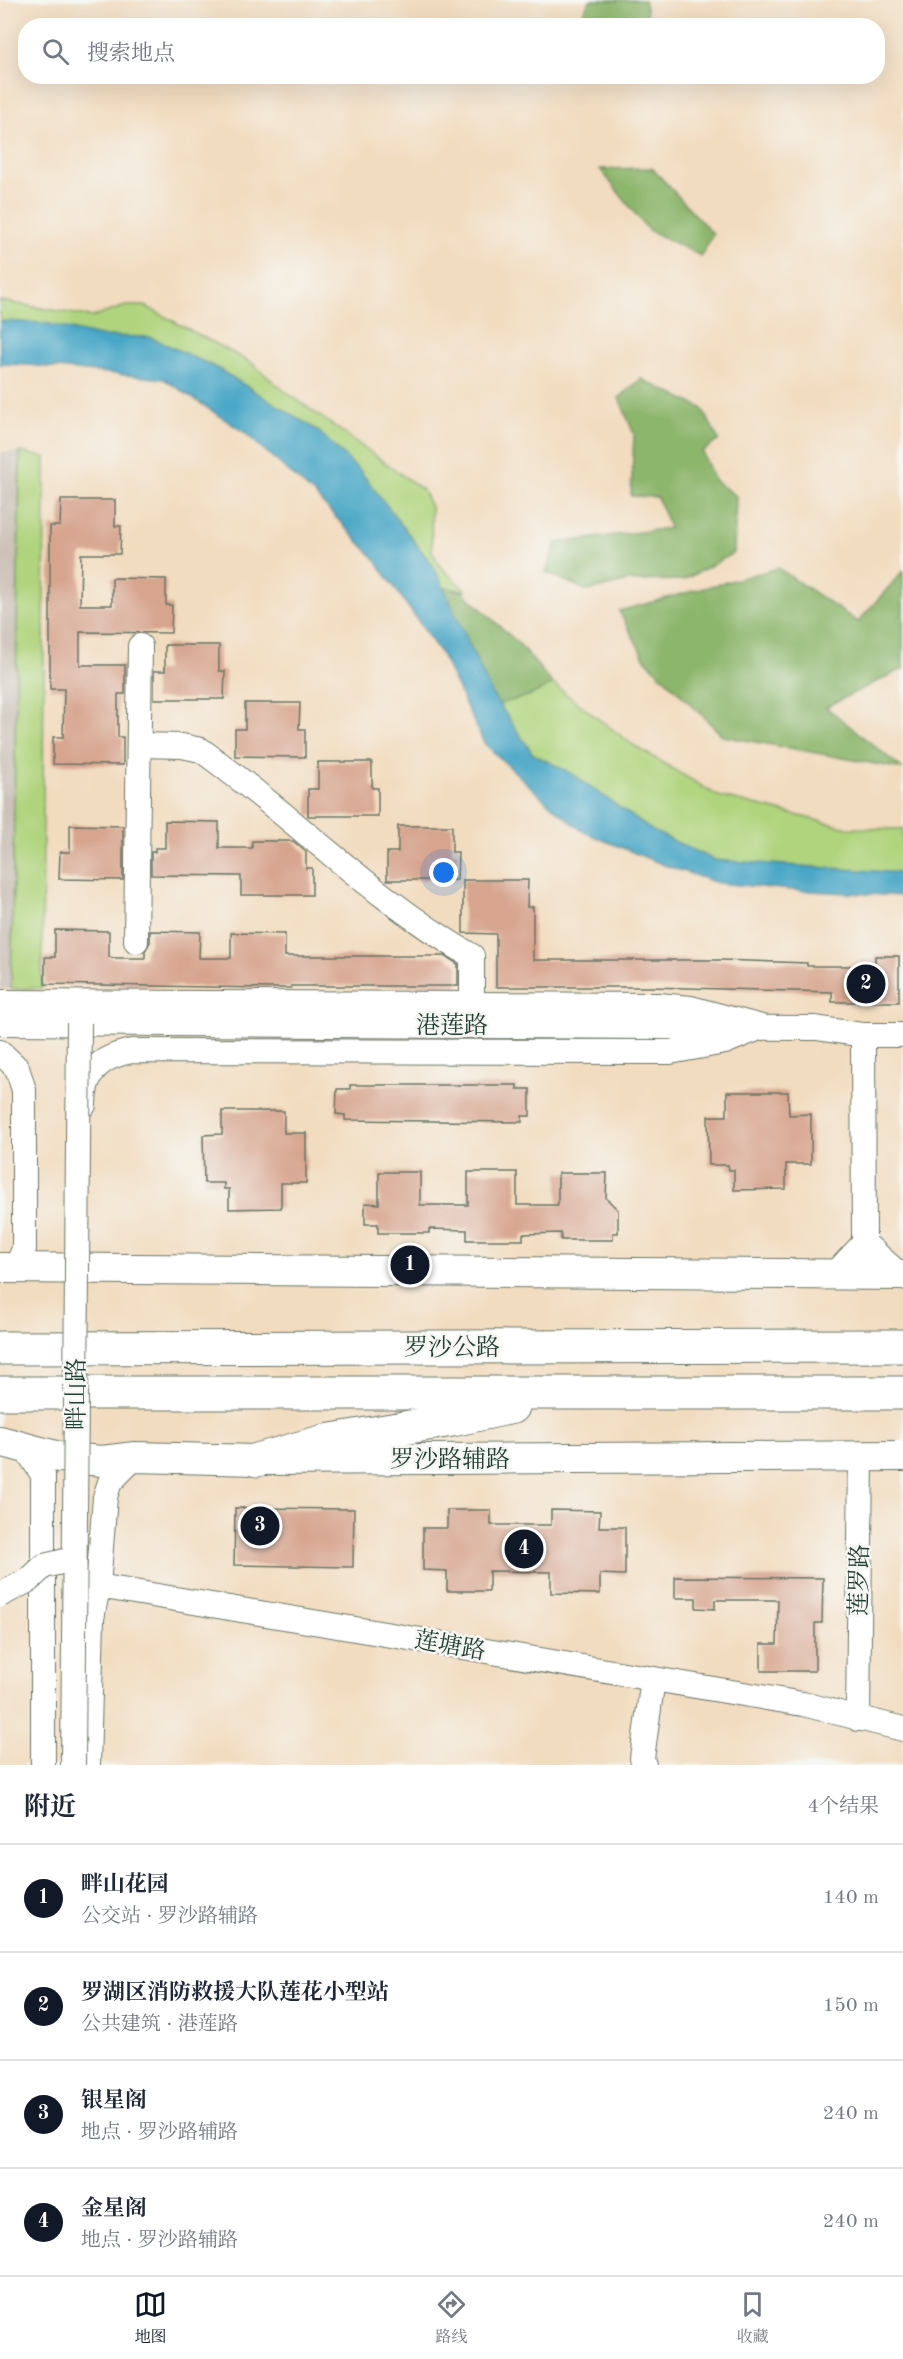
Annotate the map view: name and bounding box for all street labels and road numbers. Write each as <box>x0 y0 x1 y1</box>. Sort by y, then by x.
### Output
street label: 港莲路 <box>416 1012 488 1039</box>
street label: 罗沙公路 <box>404 1334 500 1361</box>
street label: 畔山路 <box>63 1358 90 1430</box>
street label: 罗沙路辅路 <box>390 1446 510 1473</box>
street label: 莲罗路 <box>845 1544 874 1616</box>
street label: 莲塘路 <box>412 1626 488 1665</box>

